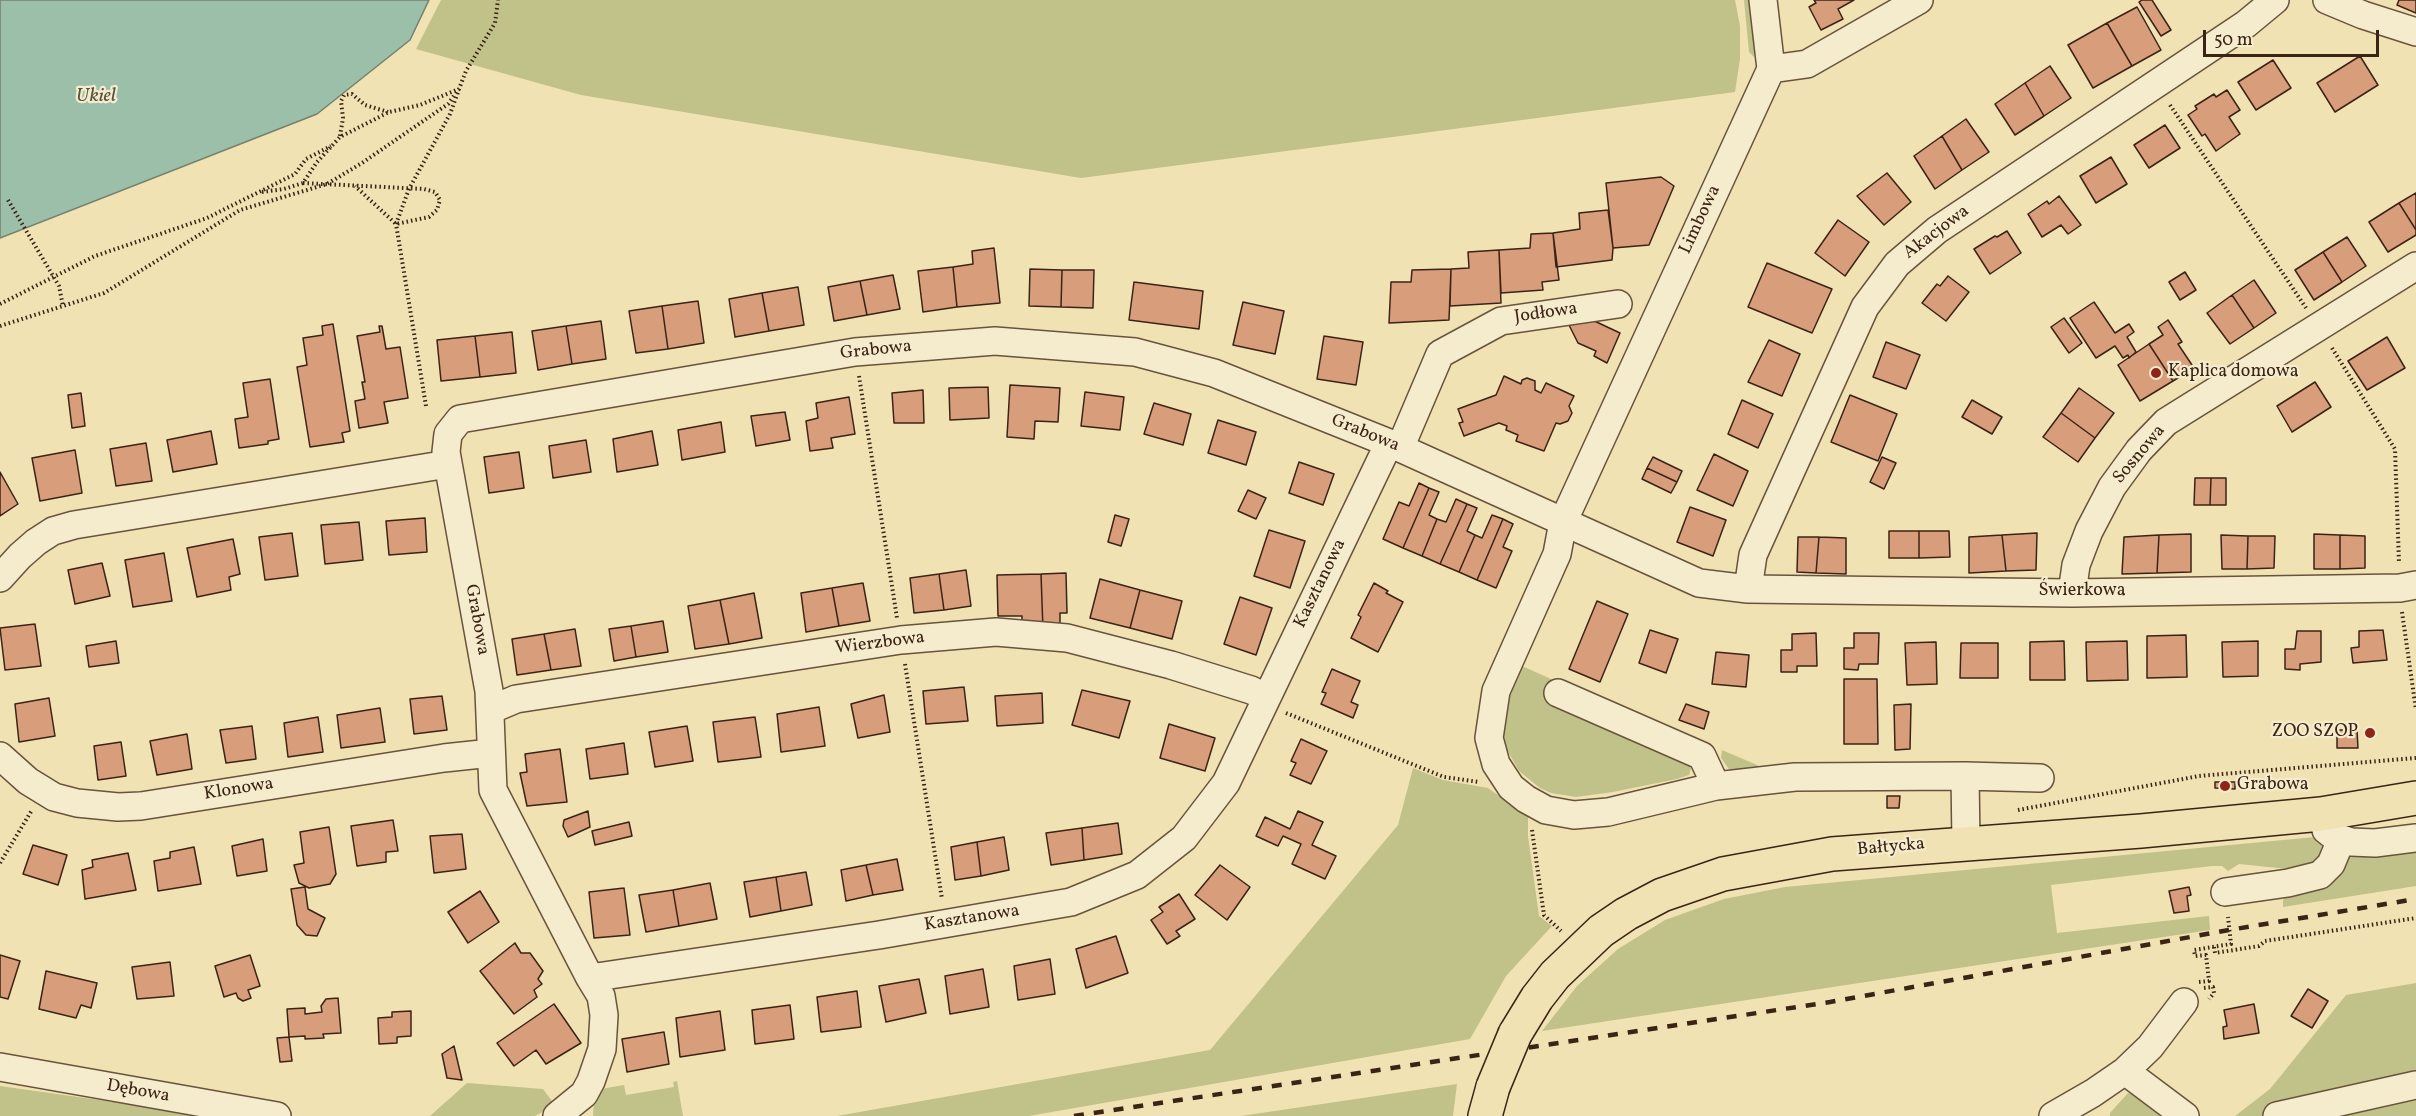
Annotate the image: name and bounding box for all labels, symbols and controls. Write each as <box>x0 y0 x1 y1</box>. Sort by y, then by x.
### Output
scale bar <box>2206 18 2382 56</box>
text: 50 m <box>2214 28 2253 53</box>
water label: Ukiel <box>76 85 116 109</box>
street label: Limbowa <box>1676 182 1726 258</box>
street label: Akacjowa <box>1900 201 1974 265</box>
street label: Jodłowa <box>1513 299 1579 329</box>
street label: Grabowa <box>839 337 913 365</box>
place label: Kaplica domowa <box>2168 362 2299 384</box>
marker: Kaplica domowa <box>2149 366 2163 380</box>
street label: Grabowa <box>1328 411 1402 457</box>
street label: Sosnowa <box>2109 421 2171 489</box>
street label: Kasztanowa <box>1290 536 1352 632</box>
street label: Świerkowa <box>2038 581 2126 603</box>
street label: Grabowa <box>459 583 493 657</box>
street label: Wierzbowa <box>834 628 926 660</box>
place label: ZOO SZOP <box>2272 722 2358 744</box>
marker: ZOO SZOP <box>2363 726 2377 740</box>
street label: Klonowa <box>203 774 275 806</box>
place label: Grabowa <box>2237 775 2309 797</box>
marker: Grabowa <box>2218 779 2232 793</box>
street label: Bałtycka <box>1856 834 1926 862</box>
street label: Kasztanowa <box>923 901 1021 937</box>
street label: Dębowa <box>105 1076 171 1108</box>

